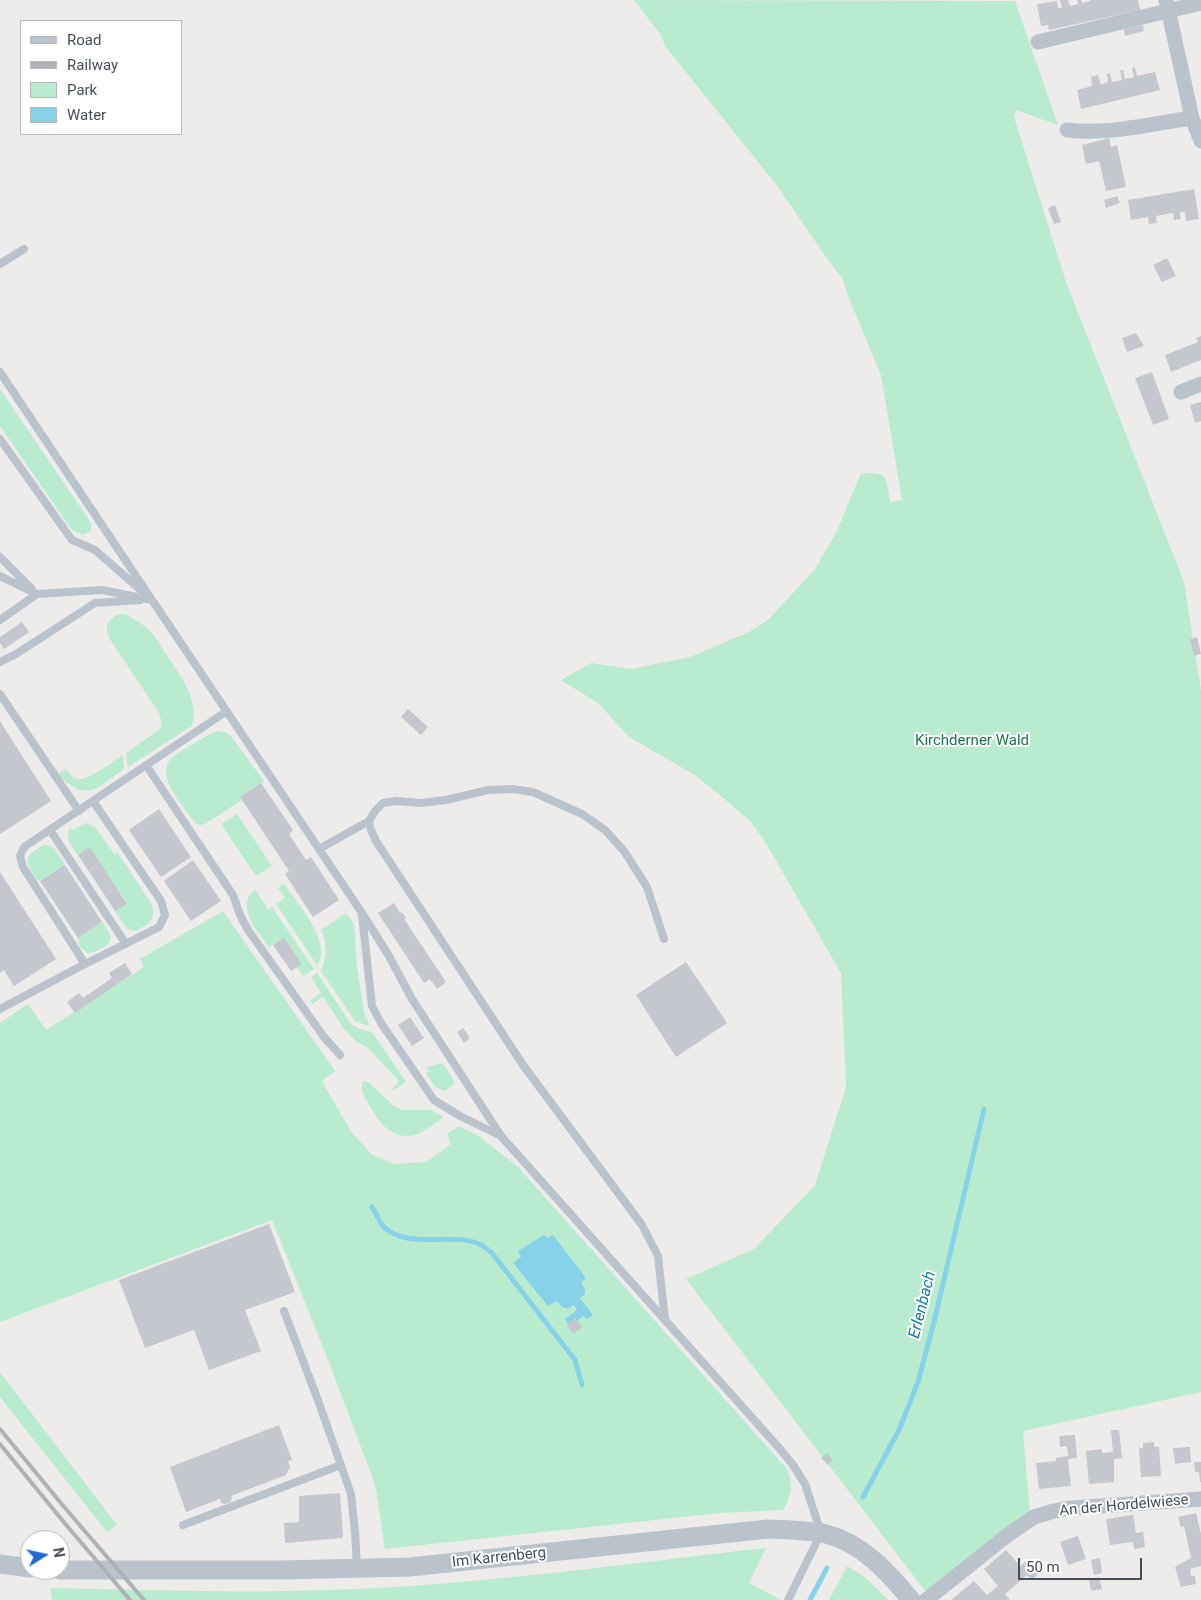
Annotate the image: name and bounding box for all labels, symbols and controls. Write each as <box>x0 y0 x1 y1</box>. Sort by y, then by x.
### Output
legend <box>20 20 182 135</box>
text: Road <box>67 31 101 49</box>
text: Railway <box>67 56 118 74</box>
text: Park <box>67 81 97 99</box>
text: Water <box>67 106 106 124</box>
park label: Kirchderner Wald <box>915 732 1029 750</box>
water label: Erlenbach <box>905 1269 941 1341</box>
street label: An der Hordelwiese <box>1059 1491 1189 1521</box>
north arrow <box>20 1530 70 1580</box>
street label: Im Karrenberg <box>451 1544 547 1572</box>
text: N <box>50 1546 68 1559</box>
scale bar <box>1021 1548 1145 1580</box>
text: 50 m <box>1026 1558 1060 1576</box>

